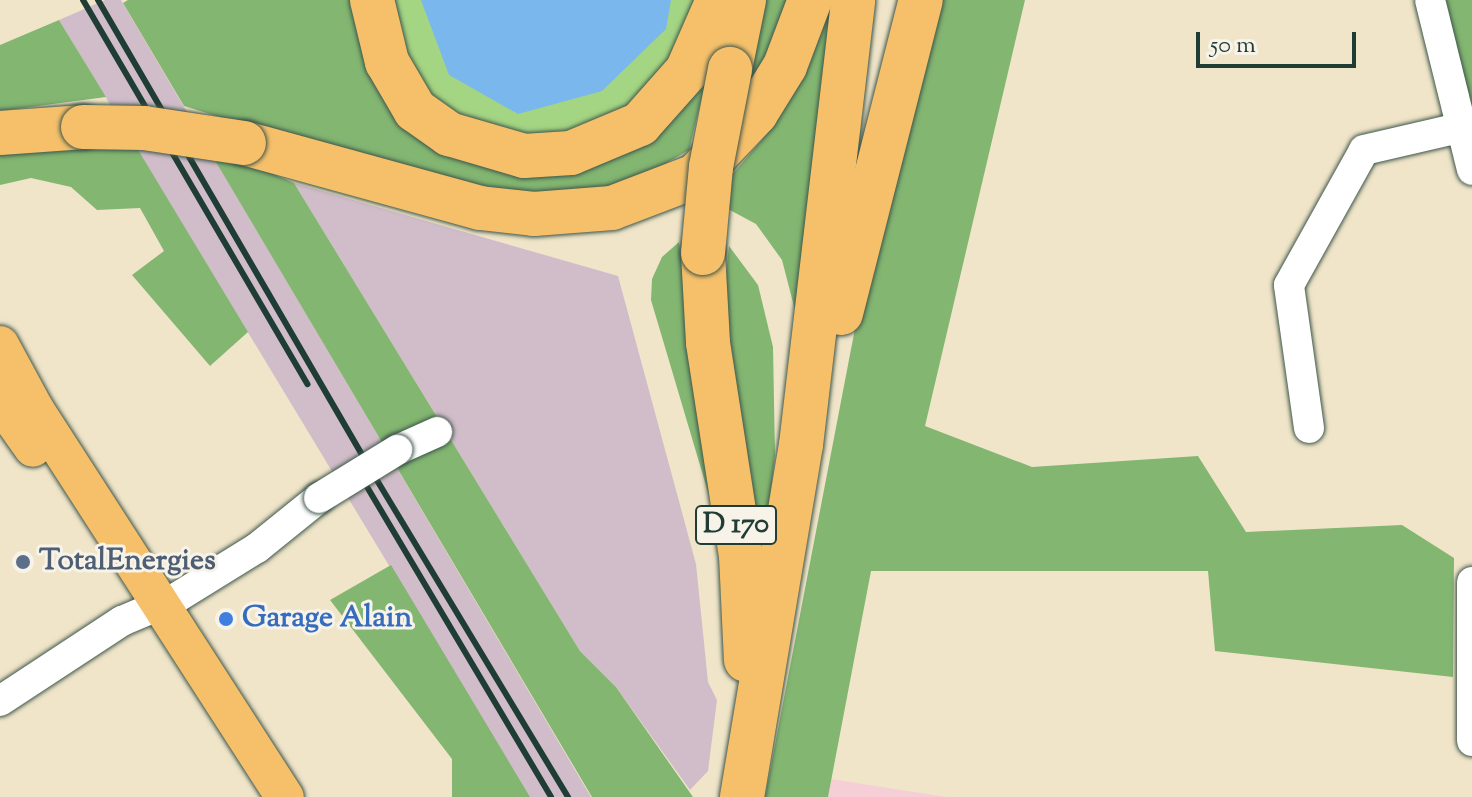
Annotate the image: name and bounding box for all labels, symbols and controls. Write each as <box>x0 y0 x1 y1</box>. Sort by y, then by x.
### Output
scale bar <box>1200 16 1360 66</box>
text: 50 m <box>1210 29 1256 63</box>
road number: D 170 <box>694 501 778 549</box>
place label: TotalEnergies <box>39 544 216 580</box>
marker: TotalEnergies <box>14 553 32 571</box>
place label: Garage Alain <box>242 601 412 637</box>
marker: Garage Alain <box>217 610 235 628</box>

